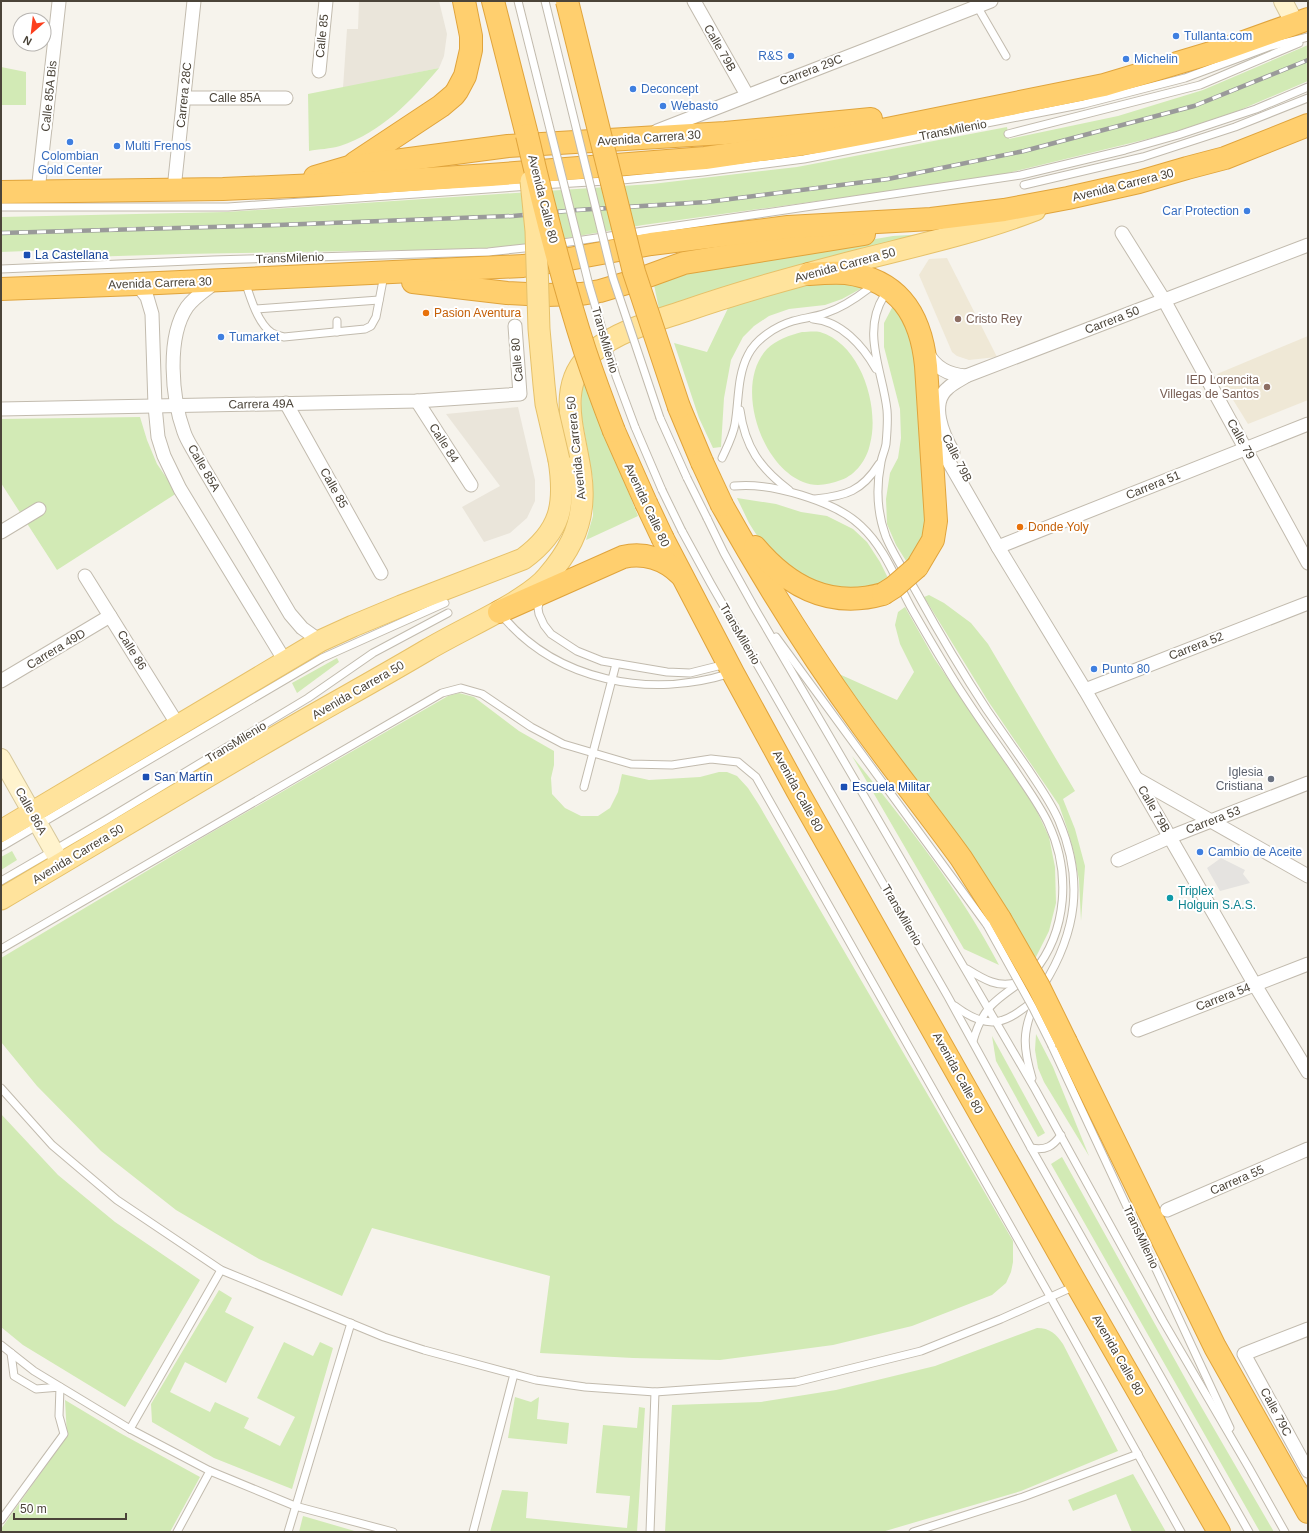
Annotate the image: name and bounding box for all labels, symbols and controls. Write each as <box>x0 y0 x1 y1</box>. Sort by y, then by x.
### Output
north arrow <box>12 12 52 52</box>
street label: Calle 85 <box>313 13 331 59</box>
street label: Calle 79B <box>701 22 739 74</box>
place label: Tullanta.com <box>1184 29 1252 43</box>
marker: Tullanta.com <box>1171 31 1181 41</box>
text: N <box>21 34 34 48</box>
place label: R&S <box>758 49 783 63</box>
marker: R&S <box>786 51 796 61</box>
street label: Carrera 29C <box>778 52 845 88</box>
place label: Michelin <box>1134 52 1178 66</box>
marker: Michelin <box>1121 54 1131 64</box>
street label: Calle 85A Bis <box>38 60 60 132</box>
street label: Carrera 28C <box>174 61 194 129</box>
place label: Deconcept <box>641 82 699 96</box>
marker: Deconcept <box>628 84 638 94</box>
street label: Calle 85A <box>209 91 261 105</box>
place label: Webasto <box>671 99 718 113</box>
marker: Webasto <box>658 101 668 111</box>
street label: TransMilenio <box>918 117 988 143</box>
street label: Avenida Carrera 30 <box>597 127 702 149</box>
marker: Colombian Gold Center <box>65 137 75 147</box>
place label: Multi Frenos <box>125 139 191 153</box>
marker: Multi Frenos <box>112 141 122 151</box>
place label: Colombian Gold Center <box>38 149 102 177</box>
street label: Avenida Calle 80 <box>525 153 561 245</box>
street label: Avenida Carrera 30 <box>1071 166 1175 204</box>
place label: Car Protection <box>1162 204 1239 218</box>
marker: Car Protection <box>1242 206 1252 216</box>
street label: Avenida Carrera 50 <box>793 245 897 285</box>
place label: La Castellana <box>35 248 109 262</box>
marker: La Castellana <box>22 250 32 260</box>
street label: TransMilenio <box>256 250 325 266</box>
street label: Avenida Carrera 30 <box>108 274 212 292</box>
street label: Carrera 50 <box>1083 303 1142 337</box>
street label: TransMilenio <box>589 305 621 375</box>
place label: Pasion Aventura <box>434 306 522 320</box>
marker: Pasion Aventura <box>421 308 431 318</box>
place label: Cristo Rey <box>966 312 1022 326</box>
marker: Cristo Rey <box>953 314 963 324</box>
place label: Tumarket <box>229 330 280 344</box>
marker: Tumarket <box>216 332 226 342</box>
street label: Calle 80 <box>508 337 526 383</box>
place label: IED Lorencita Villegas de Santos <box>1160 373 1259 401</box>
marker: IED Lorencita Villegas de Santos <box>1262 382 1272 392</box>
street label: Avenida Carrera 50 <box>564 395 588 500</box>
street label: Carrera 49A <box>228 396 294 412</box>
street label: Calle 79 <box>1224 416 1258 462</box>
street label: Calle 84 <box>426 421 462 466</box>
street label: Calle 79B <box>939 432 975 484</box>
street label: Calle 85A <box>185 442 223 494</box>
street label: Avenida Calle 80 <box>622 461 673 549</box>
street label: Calle 85 <box>317 465 351 511</box>
street label: Carrera 51 <box>1124 468 1183 502</box>
place label: Donde Yoly <box>1028 520 1089 534</box>
marker: Donde Yoly <box>1015 522 1025 532</box>
street label: TransMilenio <box>717 601 763 667</box>
street label: Carrera 49D <box>24 626 88 672</box>
street label: Calle 86 <box>114 628 150 673</box>
street label: Carrera 52 <box>1167 629 1226 663</box>
street label: Avenida Carrera 50 <box>310 658 407 722</box>
place label: Punto 80 <box>1102 662 1150 676</box>
marker: Punto 80 <box>1089 664 1099 674</box>
street label: TransMilenio <box>203 718 269 766</box>
street label: Avenida Calle 80 <box>770 748 826 834</box>
place label: Iglesia Cristiana <box>1216 765 1263 793</box>
place label: San Martín <box>154 770 213 784</box>
marker: San Martín <box>141 772 151 782</box>
marker: Iglesia Cristiana <box>1266 774 1276 784</box>
place label: Escuela Militar <box>852 780 930 794</box>
marker: Escuela Militar <box>839 782 849 792</box>
street label: Calle 79B <box>1135 783 1173 835</box>
street label: Calle 86A <box>12 785 50 837</box>
street label: Carrera 53 <box>1184 803 1243 837</box>
street label: Avenida Carrera 50 <box>30 821 126 887</box>
place label: Cambio de Aceite <box>1208 845 1302 859</box>
marker: Cambio de Aceite <box>1195 847 1205 857</box>
street label: TransMilenio <box>879 882 925 948</box>
place label: Triplex Holguin S.A.S. <box>1178 884 1256 912</box>
marker: Triplex Holguin S.A.S. <box>1165 893 1175 903</box>
street label: Carrera 54 <box>1194 980 1253 1014</box>
street label: Avenida Calle 80 <box>930 1030 986 1116</box>
street label: Carrera 55 <box>1208 1162 1266 1198</box>
street label: TransMilenio <box>1120 1203 1162 1271</box>
street label: Avenida Calle 80 <box>1089 1312 1147 1398</box>
street label: Calle 79C <box>1257 1385 1295 1439</box>
scale bar <box>14 1495 126 1521</box>
text: 50 m <box>20 1502 47 1516</box>

